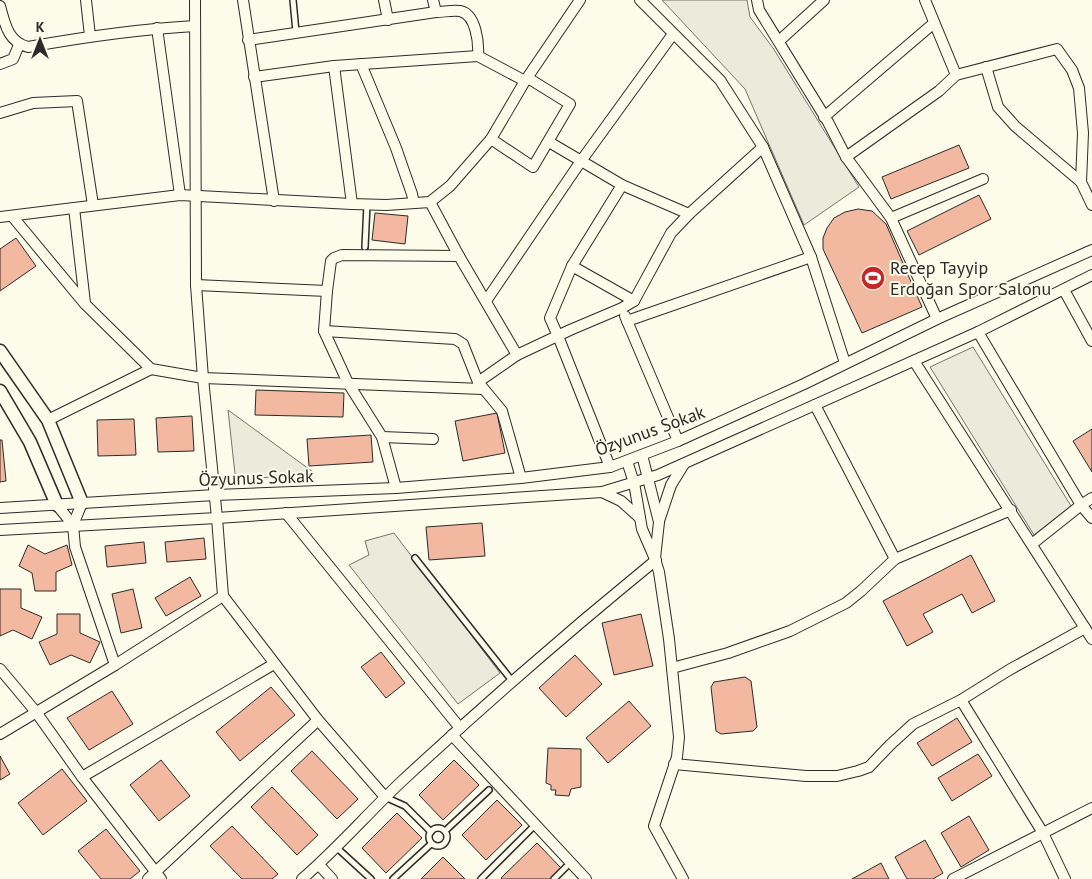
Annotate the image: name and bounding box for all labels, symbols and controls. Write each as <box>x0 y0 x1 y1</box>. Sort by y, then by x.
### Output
north arrow <box>15 15 65 65</box>
text: K <box>36 18 45 36</box>
place label: Recep Tayyip Erdoğan Spor Salonu <box>890 256 1051 300</box>
sports icon: Recep Tayyip Erdoğan Spor Salonu <box>860 265 886 291</box>
street label: Özyunus Sokak <box>592 400 708 461</box>
street label: Özyunus Sokak <box>198 464 314 491</box>

